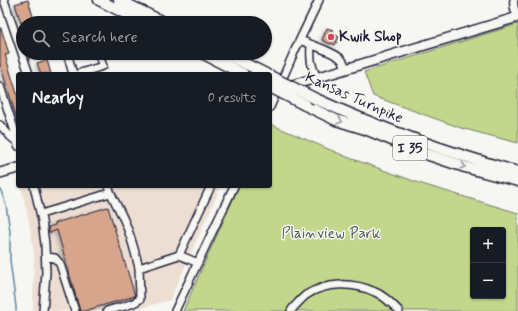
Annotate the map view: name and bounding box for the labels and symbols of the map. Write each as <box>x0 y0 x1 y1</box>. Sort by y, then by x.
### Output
place label: Kwik Shop <box>339 27 402 47</box>
marker: Kwik Shop <box>326 32 336 42</box>
street label: Kansas Turnpike <box>302 67 406 129</box>
one-way arrow <box>337 117 344 125</box>
road number: I 35 <box>393 136 427 160</box>
one-way arrow <box>459 161 466 170</box>
park label: Plainview Park <box>281 224 381 244</box>

